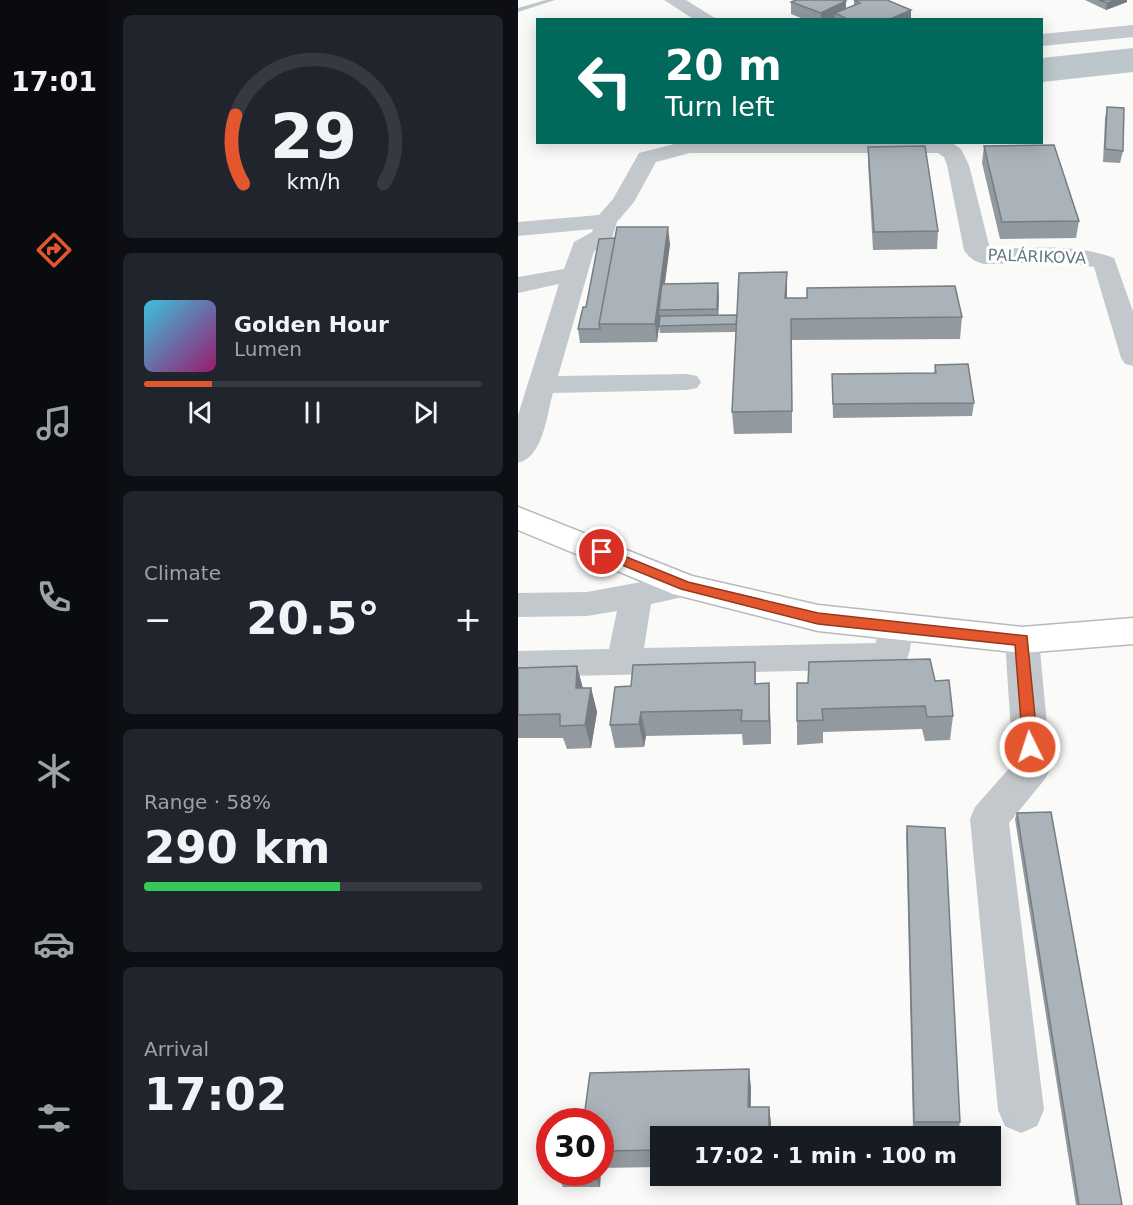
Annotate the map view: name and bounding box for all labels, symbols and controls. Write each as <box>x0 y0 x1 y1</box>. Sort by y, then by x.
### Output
text: 20 m <box>665 41 782 90</box>
icon: left <box>566 42 644 120</box>
text: 17:01 <box>11 66 97 97</box>
text: Turn left <box>665 91 775 122</box>
text: 29 <box>270 100 356 173</box>
text: km/h <box>286 169 340 194</box>
icon: directions <box>33 229 75 271</box>
street label: PALÁRIKOVA <box>987 245 1087 268</box>
text: Golden Hour <box>234 312 389 337</box>
text: Lumen <box>234 337 302 361</box>
icon: previous <box>184 396 217 429</box>
icon: pause <box>296 396 329 429</box>
icon: next <box>409 396 442 429</box>
icon: music <box>33 402 75 444</box>
pin <box>576 526 627 577</box>
icon: arrive <box>585 535 618 568</box>
text: Climate <box>144 561 221 585</box>
icon: phone <box>33 576 75 618</box>
text: 20.5° <box>246 592 380 645</box>
text: − <box>144 600 172 639</box>
text: + <box>454 600 482 639</box>
position arrow <box>998 715 1062 779</box>
icon: climate <box>33 750 75 792</box>
text: Range · 58% <box>144 790 271 814</box>
text: 290 km <box>144 821 330 874</box>
icon: car <box>33 923 75 965</box>
text: Arrival <box>144 1037 209 1061</box>
text: 17:02 <box>144 1068 287 1121</box>
icon: filters <box>33 1097 75 1139</box>
speed limit sign: 30 <box>536 1108 614 1186</box>
text: 17:02 · 1 min · 100 m <box>694 1143 957 1168</box>

